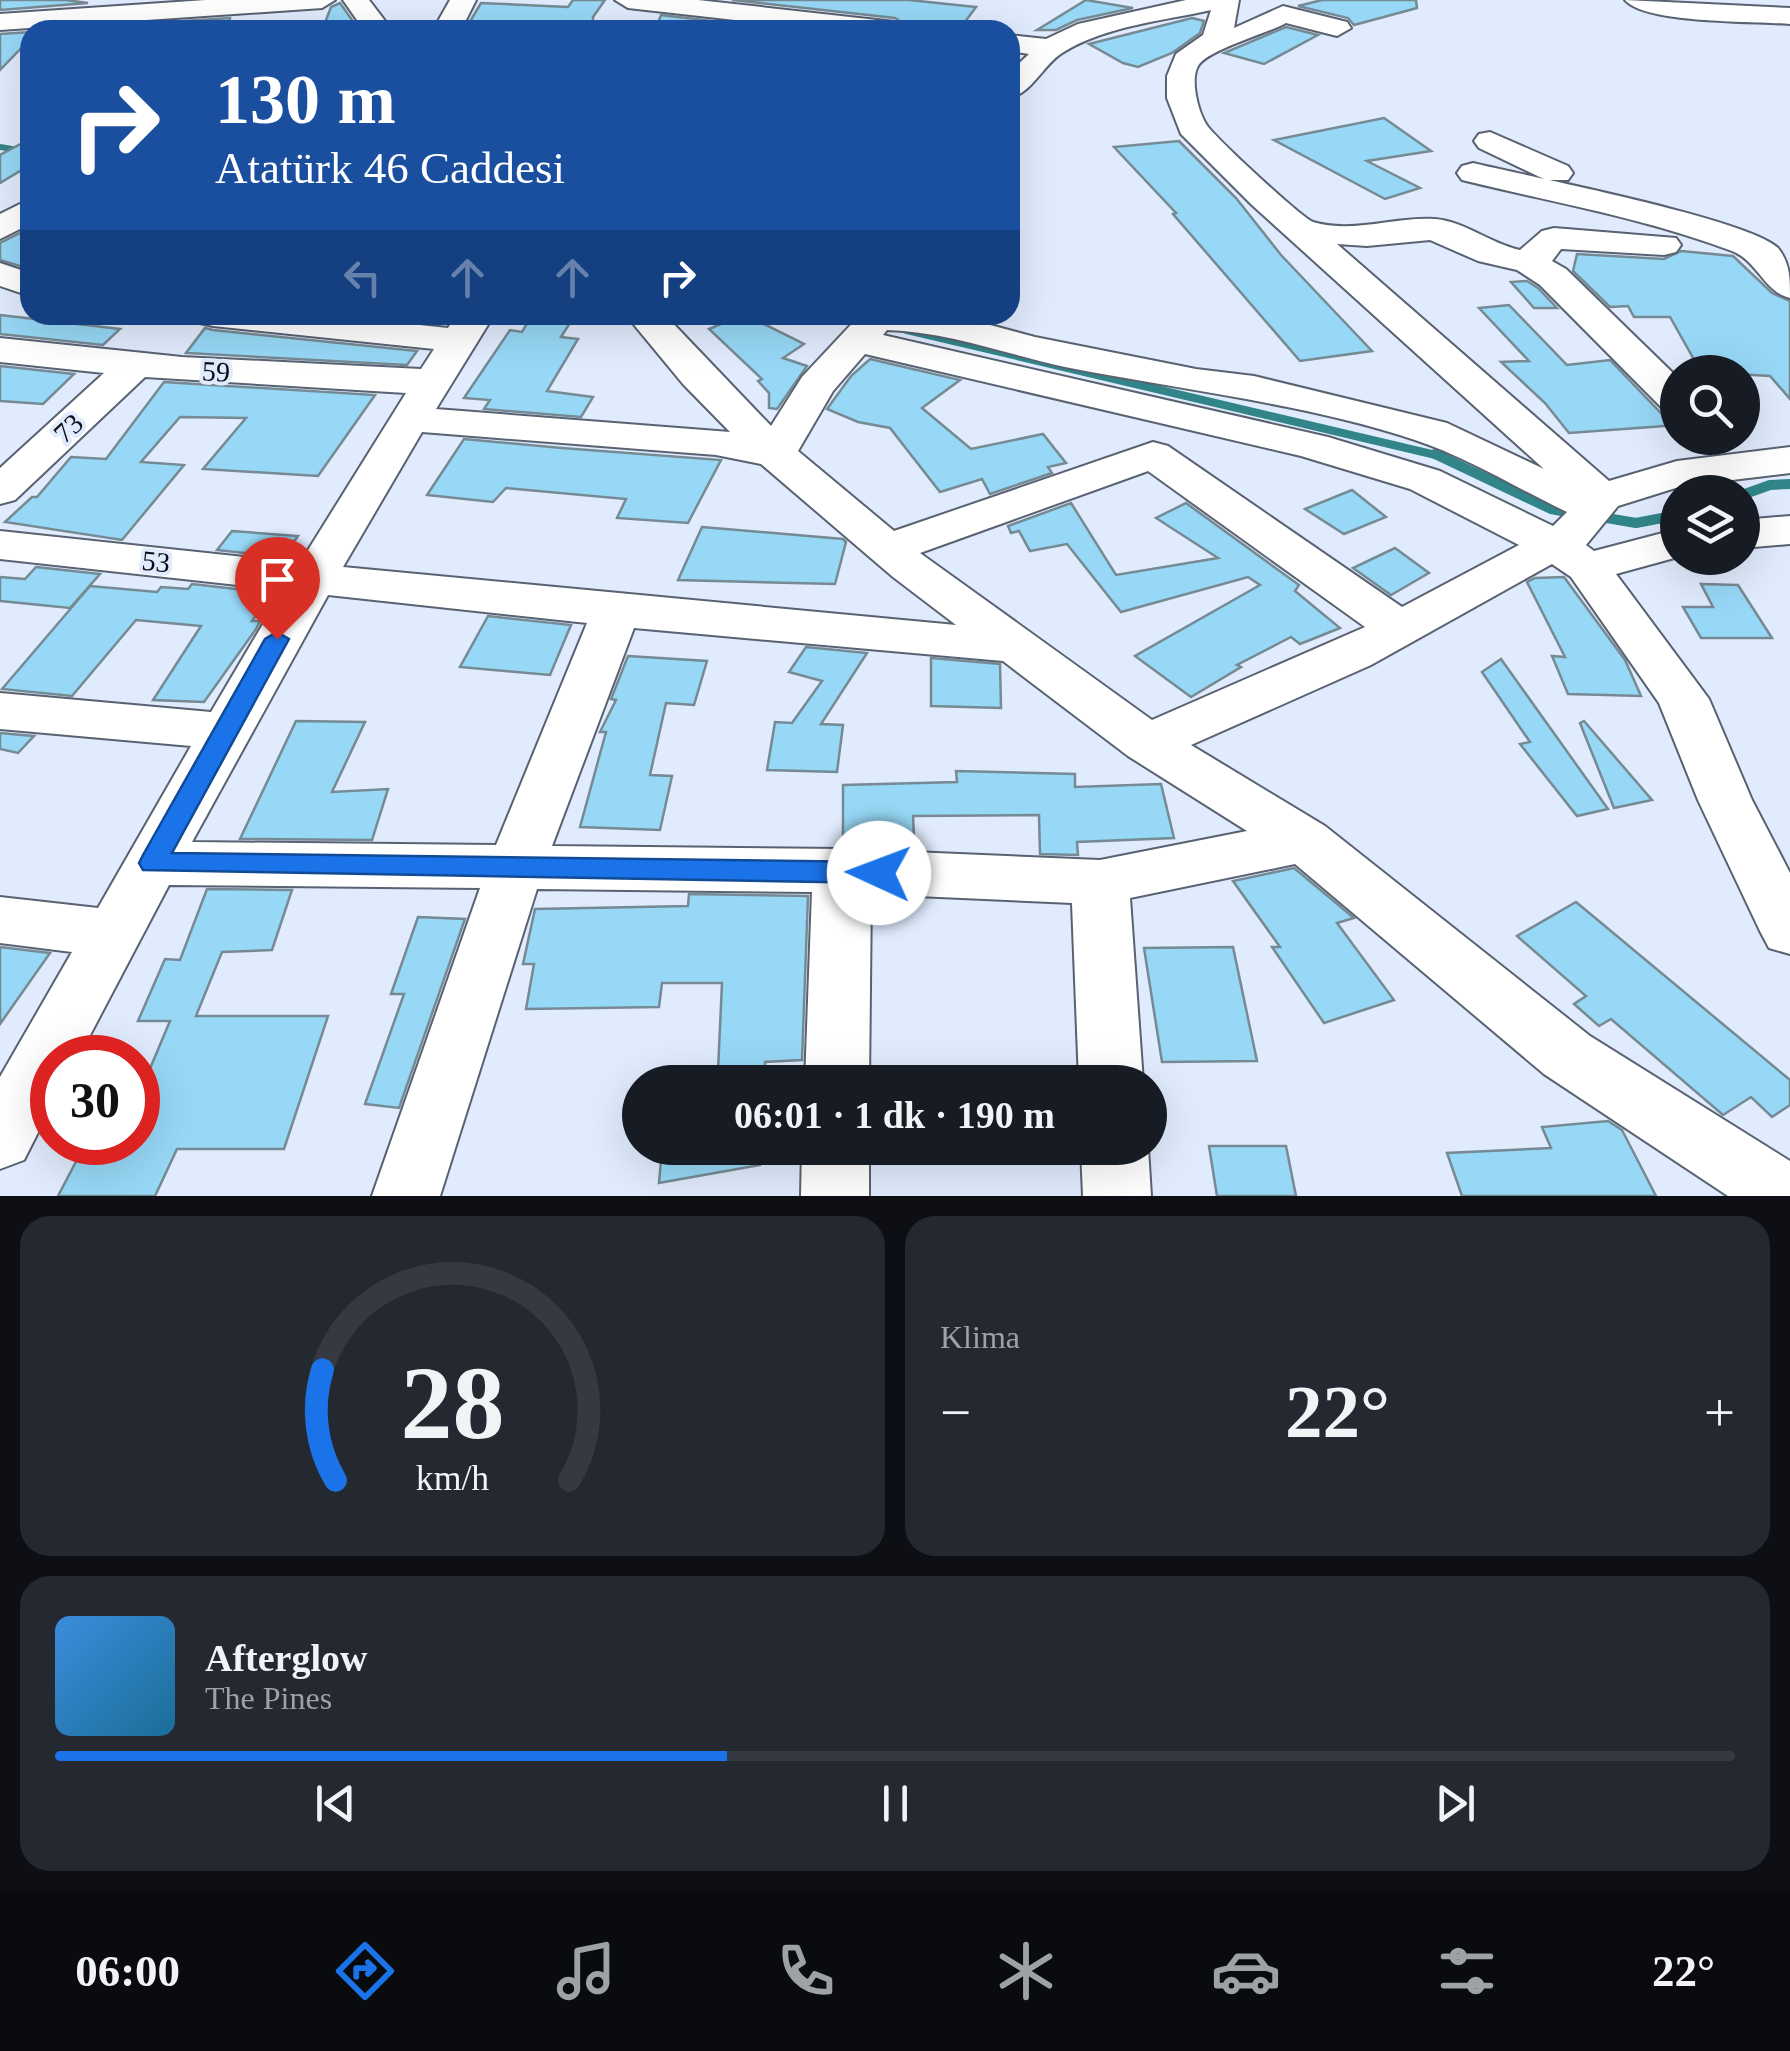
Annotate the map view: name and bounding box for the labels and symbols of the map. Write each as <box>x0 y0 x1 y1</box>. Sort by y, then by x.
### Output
street label: 59 <box>201 355 231 388</box>
street label: 73 <box>48 407 89 449</box>
pin <box>235 537 320 640</box>
street label: 53 <box>140 545 171 578</box>
position arrow <box>827 821 931 925</box>
speed limit sign: 30 <box>30 1035 160 1165</box>

